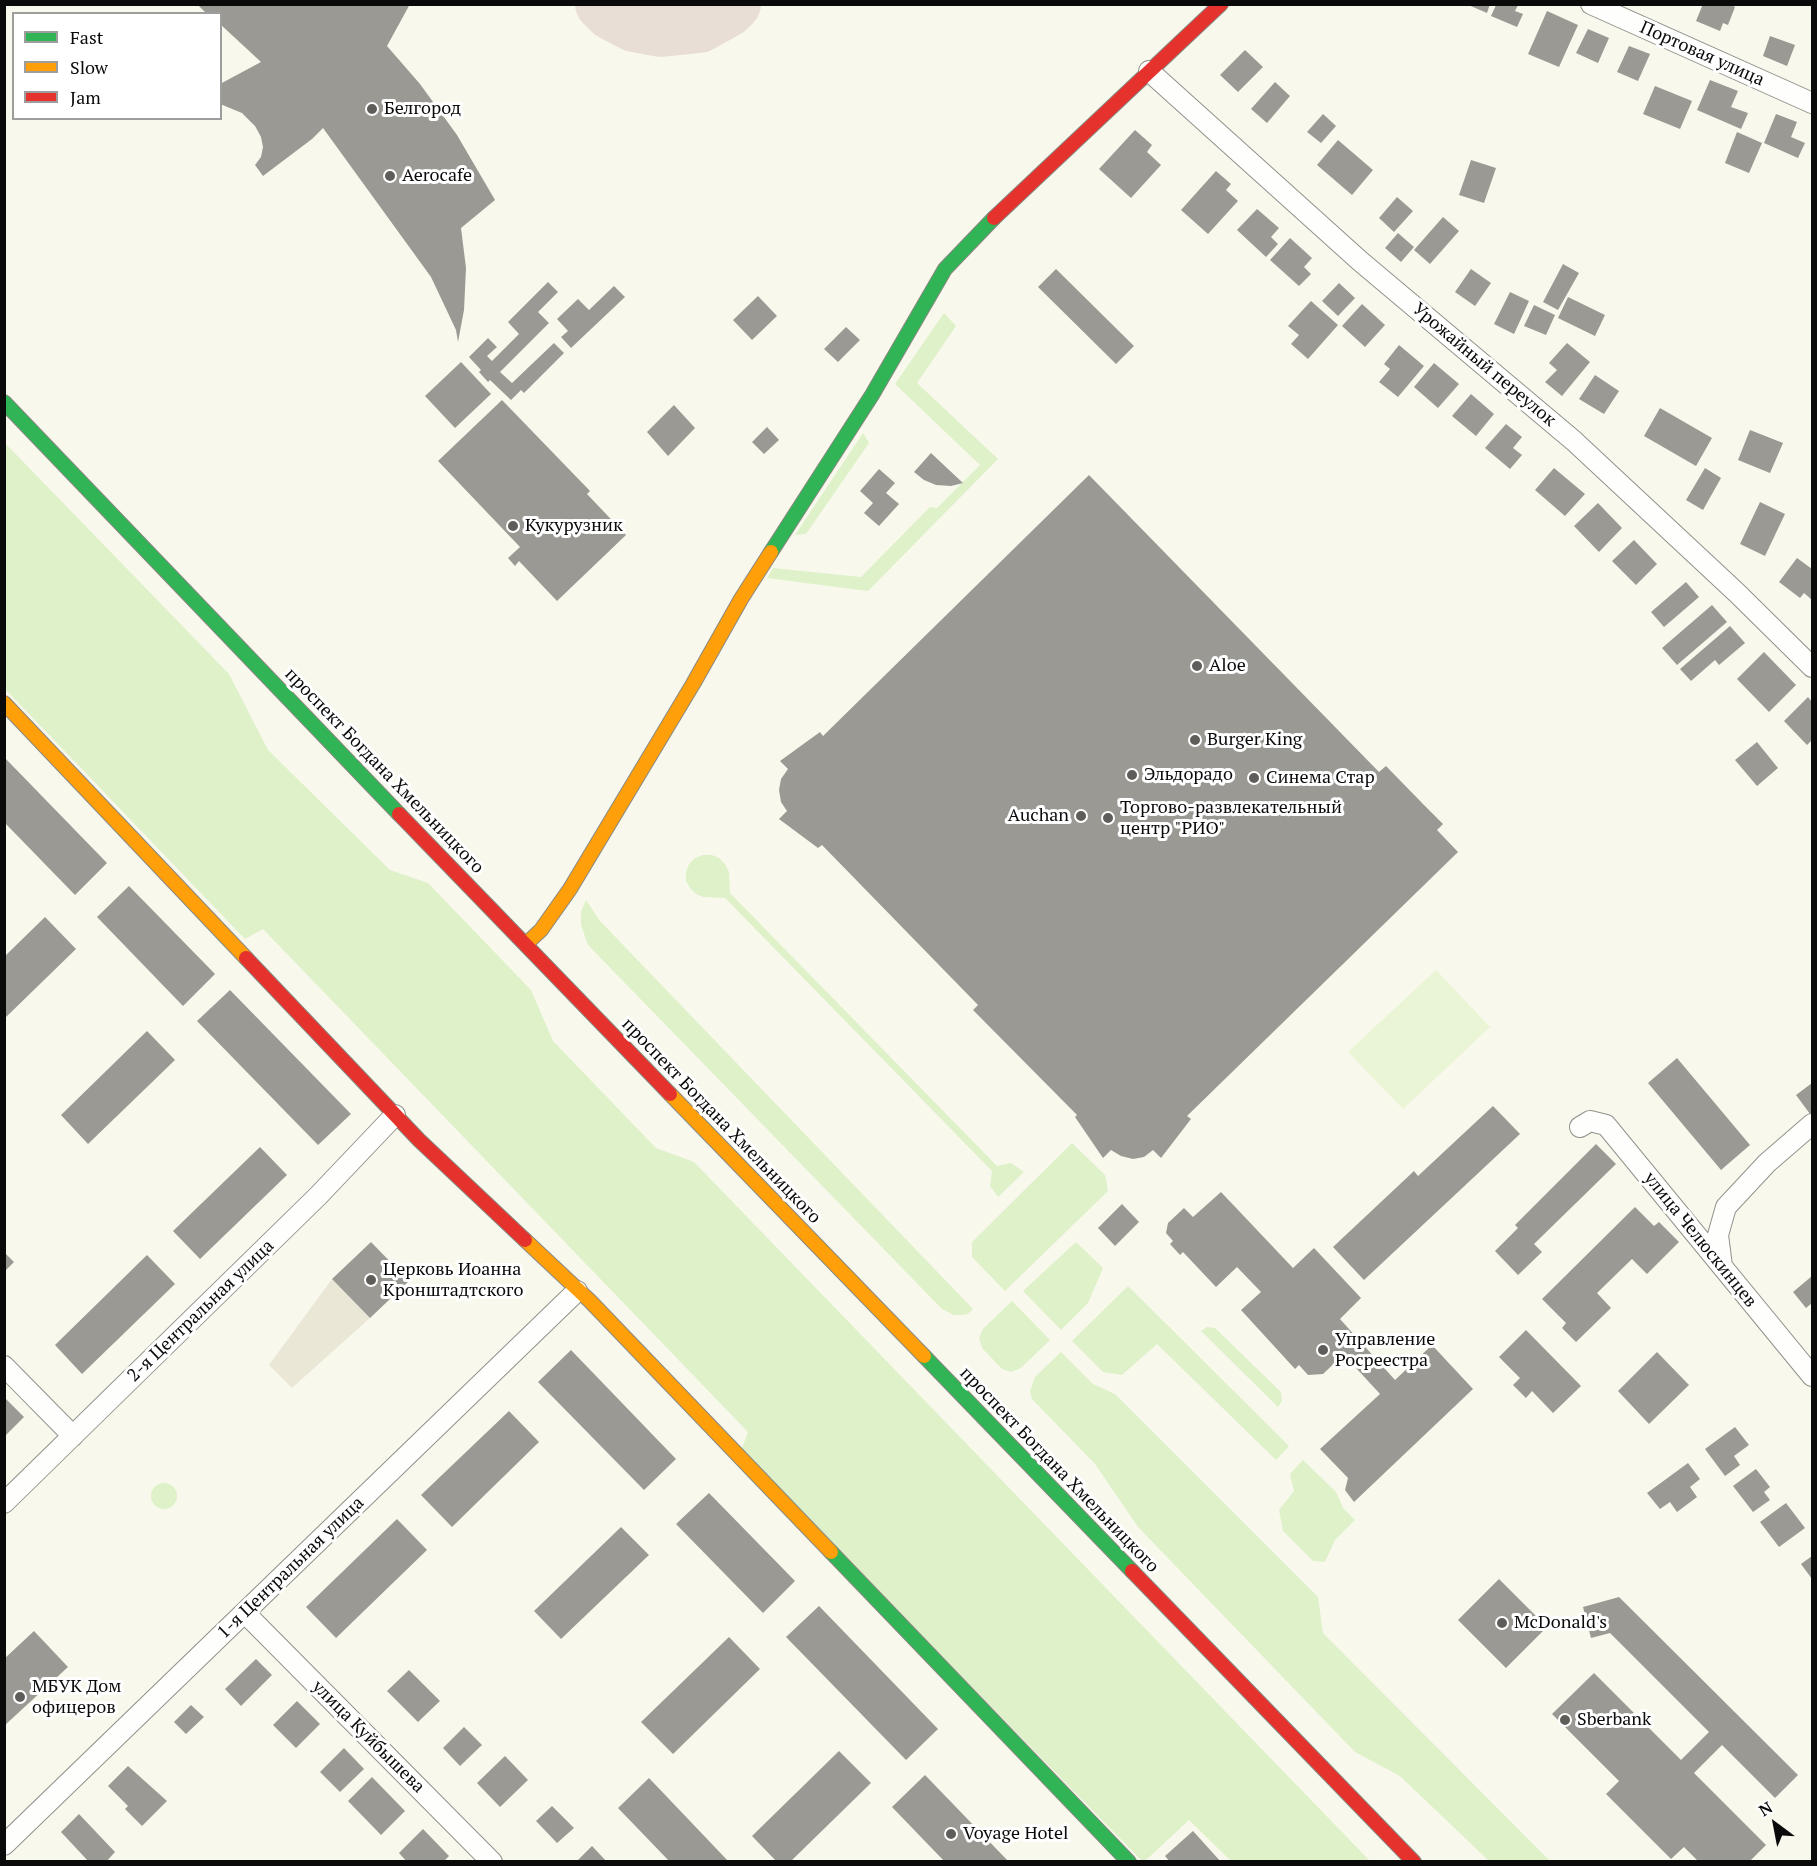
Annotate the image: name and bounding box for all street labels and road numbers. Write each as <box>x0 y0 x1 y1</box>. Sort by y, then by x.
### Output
street label: Портовая улица <box>1637 17 1767 91</box>
street label: Урожайный переулок <box>1408 299 1560 431</box>
street label: проспект Богдана Хмельницкого <box>280 664 488 878</box>
street label: проспект Богдана Хмельницкого <box>617 1014 825 1228</box>
street label: улица Челюскинцев <box>1639 1168 1761 1312</box>
street label: 2-я Центральная улица <box>123 1235 279 1387</box>
street label: проспект Богдана Хмельницкого <box>955 1363 1163 1577</box>
street label: 1-я Центральная улица <box>213 1492 369 1644</box>
street label: улица Куйбышева <box>307 1676 429 1798</box>

